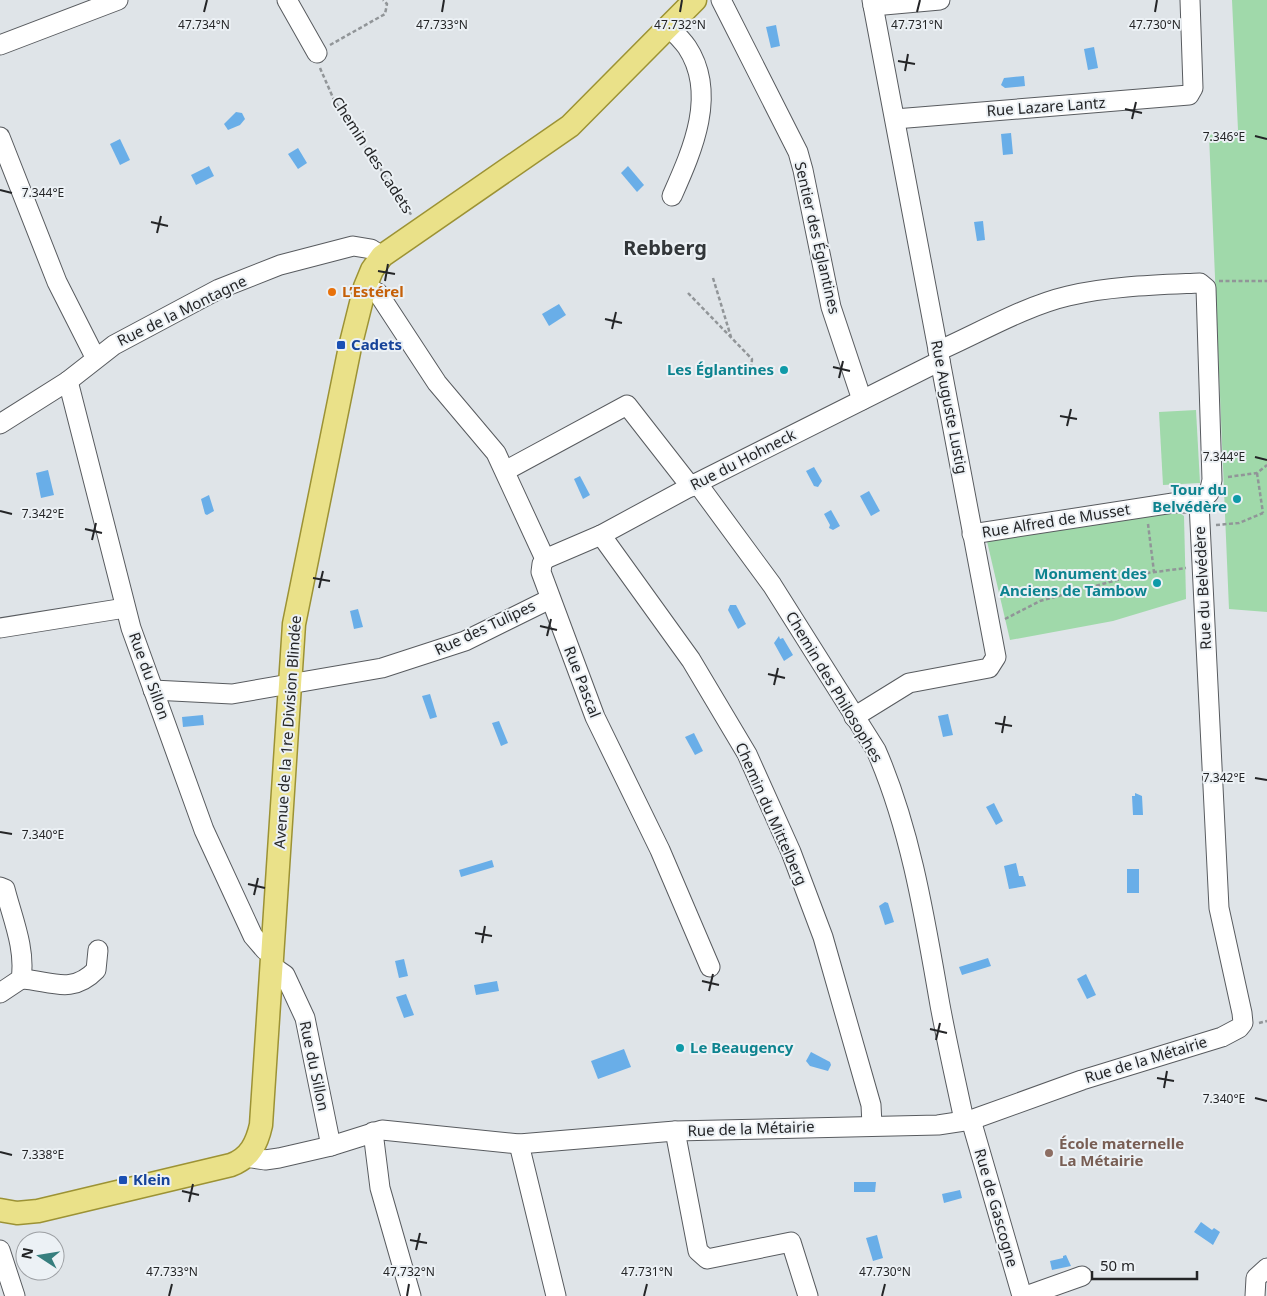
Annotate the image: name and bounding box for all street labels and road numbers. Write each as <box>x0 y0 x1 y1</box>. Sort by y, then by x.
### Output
street label: Chemin des Cadets <box>328 92 418 217</box>
street label: Rue Lazare Lantz <box>986 92 1106 120</box>
street label: Sentier des Églantines <box>791 160 845 316</box>
street label: Rue de la Montagne <box>114 270 250 350</box>
street label: Rue Auguste Lustig <box>927 338 973 476</box>
street label: Rue du Hohneck <box>686 424 799 494</box>
street label: Rue Alfred de Musset <box>980 498 1132 542</box>
street label: Rue du Belvédère <box>1189 526 1215 650</box>
street label: Rue des Tulipes <box>431 595 538 659</box>
street label: Chemin des Philosophes <box>782 607 888 766</box>
street label: Avenue de la 1re Division Blindée <box>269 615 305 849</box>
street label: Rue du Sillon <box>125 629 175 722</box>
street label: Rue Pascal <box>560 643 606 720</box>
street label: Chemin du Mittelberg <box>731 739 812 888</box>
street label: Rue du Sillon <box>296 1019 334 1113</box>
street label: Rue de la Métairie <box>1082 1031 1209 1087</box>
street label: Rue de la Métairie <box>687 1116 815 1140</box>
street label: Rue de Gascogne <box>970 1146 1023 1269</box>

